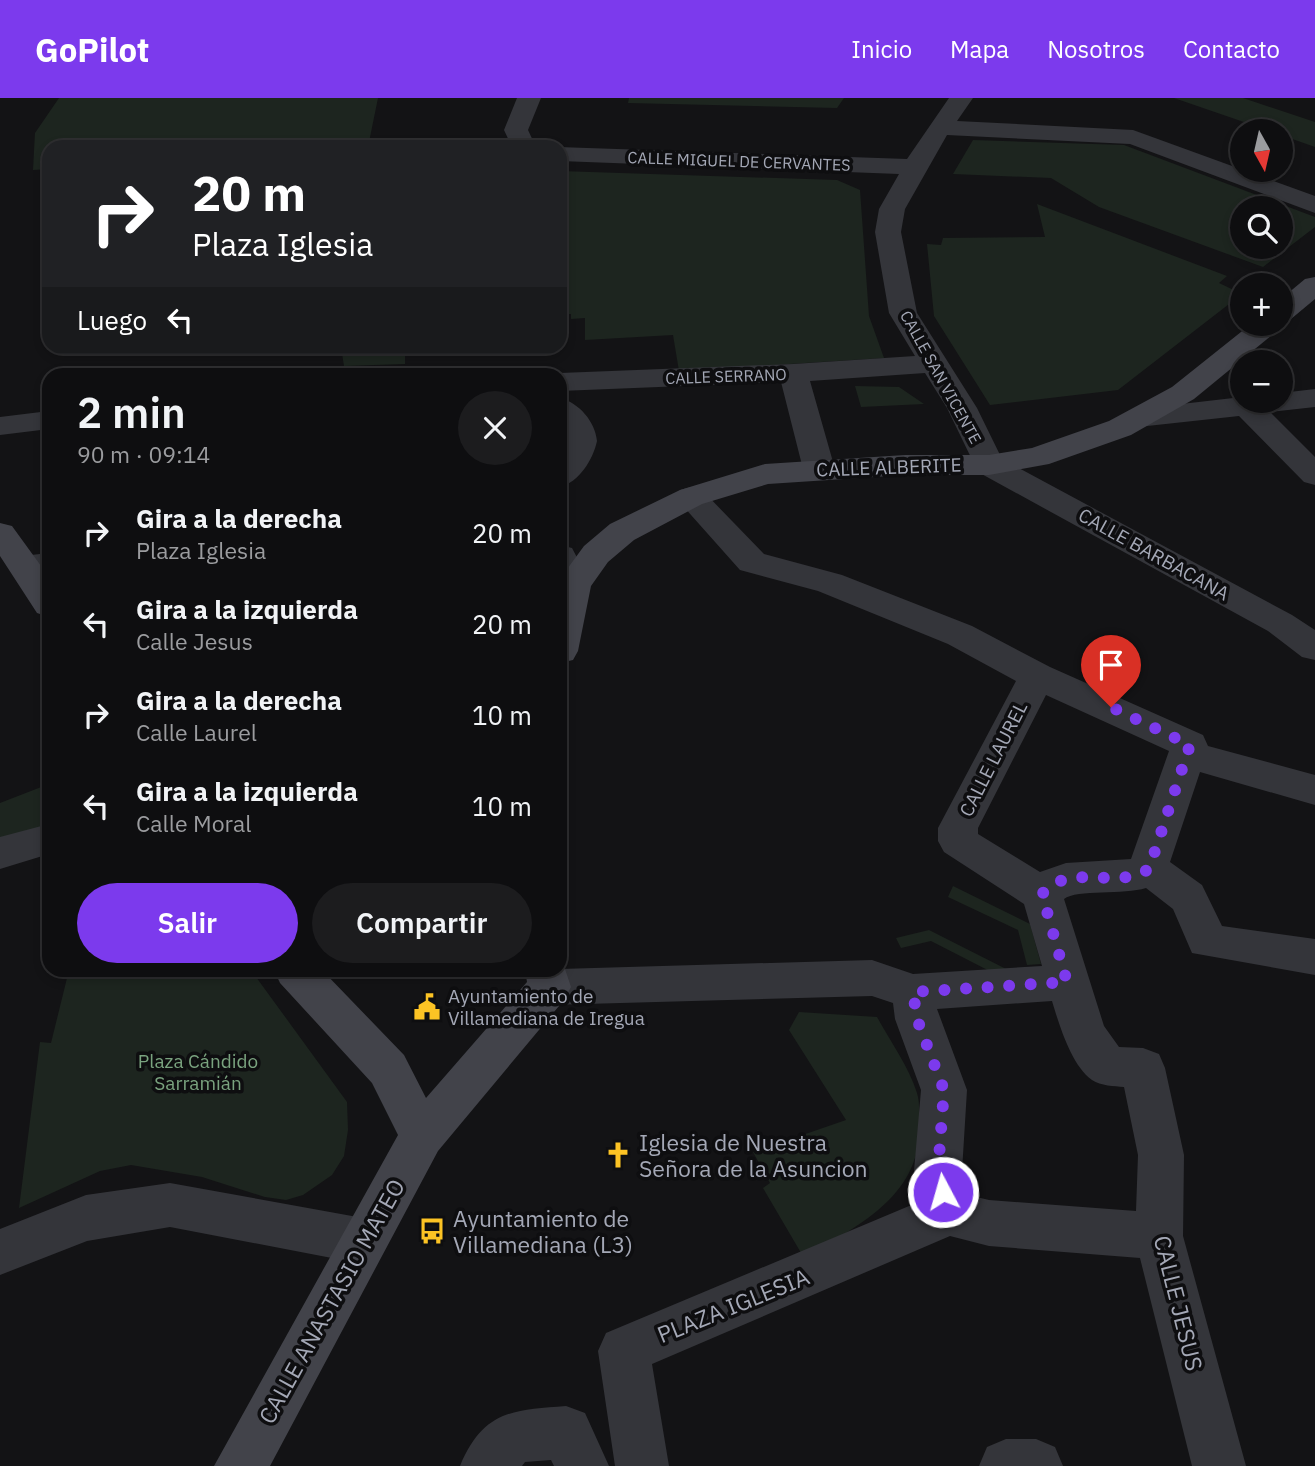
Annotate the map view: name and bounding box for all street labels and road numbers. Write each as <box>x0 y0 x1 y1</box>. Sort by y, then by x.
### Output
street label: CALLE MIGUEL DE CERVANTES <box>627 147 851 175</box>
street label: CALLE SAN VICENTE <box>896 307 986 447</box>
street label: CALLE SERRANO <box>665 364 787 388</box>
street label: CALLE ALBERITE <box>816 452 962 482</box>
street label: CALLE BARBACANA <box>1074 503 1234 605</box>
street label: CALLE LAUREL <box>954 697 1032 821</box>
street label: CALLE ANASTASIO MATEO <box>251 1173 411 1429</box>
street label: CALLE JESUS <box>1148 1232 1210 1374</box>
street label: PLAZA IGLESIA <box>652 1261 814 1349</box>

